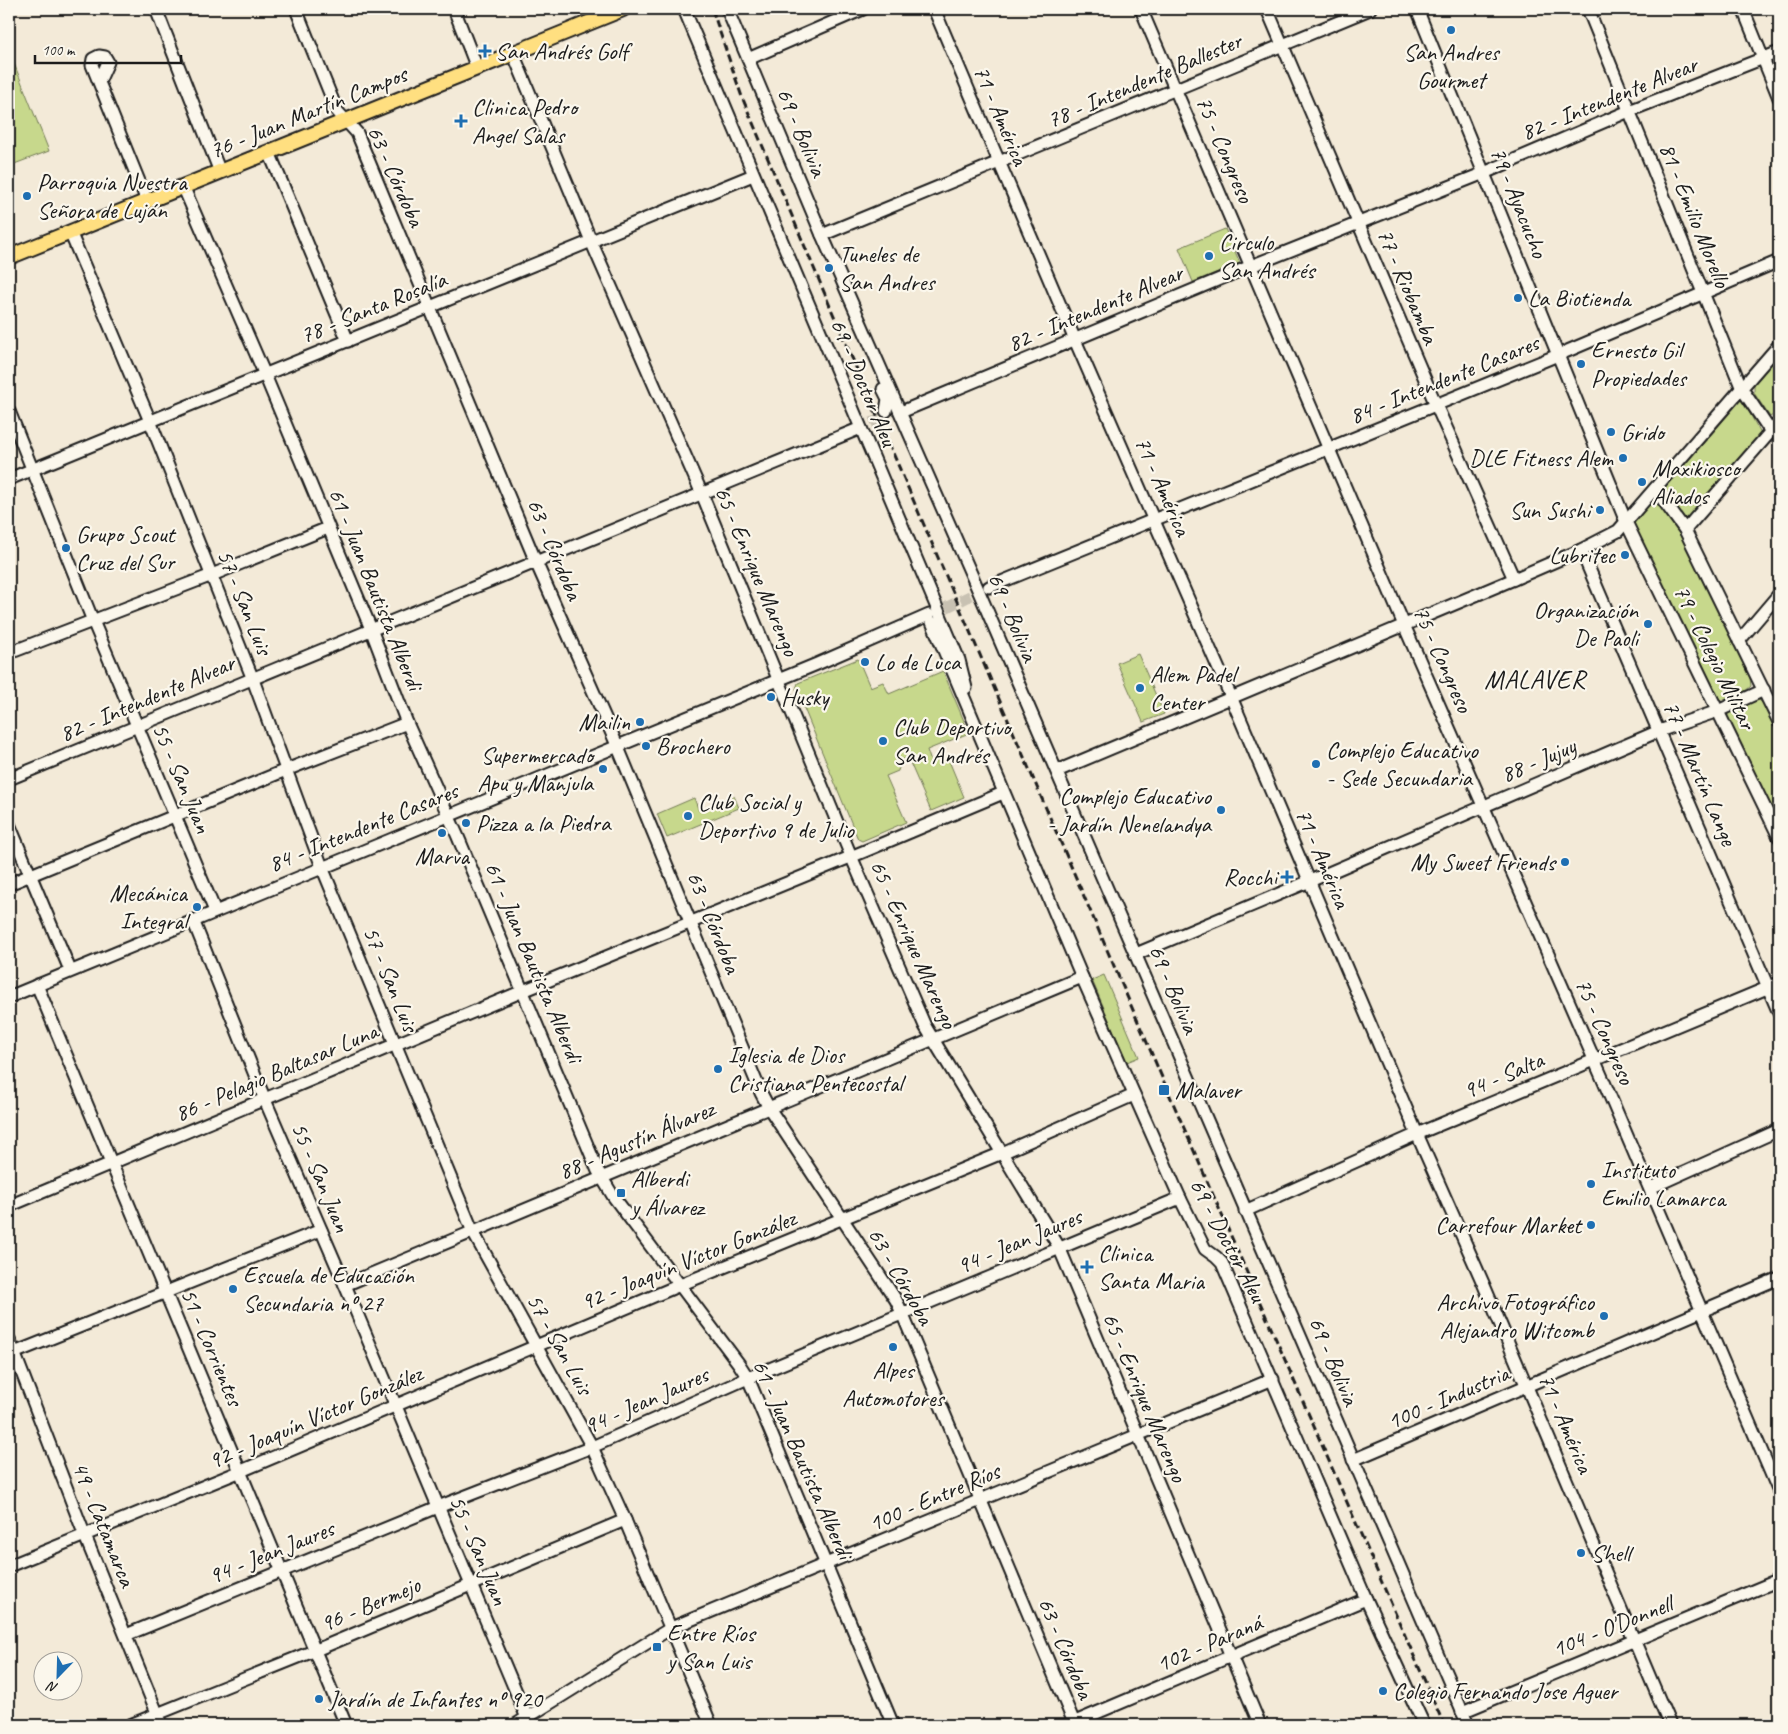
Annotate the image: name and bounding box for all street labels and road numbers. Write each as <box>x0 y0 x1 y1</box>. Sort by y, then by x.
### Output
street label: 78 - Intendente Ballester <box>1042 24 1248 135</box>
street label: 82 - Intendente Alvear <box>1516 48 1704 147</box>
street label: 76 - Juan Martín Campos <box>205 58 414 165</box>
street label: 71 - América <box>967 61 1036 171</box>
street label: 69 - Bolivia <box>770 83 835 182</box>
street label: 75 - Congreso <box>1189 91 1262 208</box>
street label: 63 - Córdoba <box>360 121 432 232</box>
street label: 81 - Emilio Morello <box>1652 138 1738 293</box>
street label: 79 - Ayacucho <box>1483 142 1555 263</box>
street label: 77 - Riobamba <box>1370 224 1446 350</box>
street label: 82 - Intendente Alvear <box>1003 257 1189 358</box>
street label: 78 - Santa Rosalía <box>295 263 452 350</box>
street label: 69 - Doctor Aleu <box>824 314 905 452</box>
street label: 84 - Intendente Casares <box>1345 327 1545 431</box>
street label: 71 - América <box>1128 432 1199 542</box>
street label: 65 - Enrique Marengo <box>708 482 807 662</box>
street label: 61 - Juan Bautista Alberdi <box>322 484 431 697</box>
street label: 63 - Córdoba <box>520 494 590 606</box>
street label: 57 - San Luis <box>210 545 280 661</box>
street label: 69 - Bolivia <box>981 568 1046 667</box>
street label: 79 - Colegio Militar <box>1667 580 1764 736</box>
street label: 75 - Congreso <box>1406 601 1480 718</box>
street label: 82 - Intendente Alvear <box>55 647 241 748</box>
street label: 77 - Martín Lange <box>1656 696 1745 852</box>
street label: 55 - San Juan <box>145 719 219 838</box>
street label: 88 - Jujuy <box>1496 730 1582 789</box>
street label: 84 - Intendente Casares <box>264 775 464 879</box>
street label: 71 - América <box>1289 804 1358 914</box>
street label: 65 - Enrique Marengo <box>863 855 965 1034</box>
street label: 61 - Juan Bautista Alberdi <box>478 857 591 1069</box>
street label: 63 - Córdoba <box>680 867 749 979</box>
street label: 57 - San Luis <box>356 922 426 1038</box>
street label: 69 - Bolivia <box>1142 940 1207 1039</box>
street label: 75 - Congreso <box>1568 973 1642 1090</box>
street label: 86 - Pelagio Baltasar Luna <box>170 1015 384 1128</box>
street label: 94 - Salta <box>1458 1044 1549 1105</box>
street label: 88 - Agustín Álvarez <box>554 1093 721 1186</box>
street label: 55 - San Juan <box>284 1118 358 1237</box>
street label: 69 - Doctor Aleu <box>1183 1173 1274 1309</box>
street label: 94 - Jean Jaures <box>952 1201 1088 1281</box>
street label: 92 - Joaquín Víctor González <box>576 1202 802 1317</box>
street label: 63 - Córdoba <box>861 1222 942 1331</box>
street label: 51 - Corrientes <box>174 1284 251 1412</box>
street label: 57 - San Luis <box>520 1288 601 1402</box>
street label: 65 - Enrique Marengo <box>1096 1308 1195 1488</box>
street label: 69 - Bolivia <box>1302 1312 1367 1411</box>
street label: 61 - Juan Bautista Alberdi <box>746 1355 861 1566</box>
street label: 92 - Joaquín Víctor González <box>204 1357 429 1476</box>
street label: 100 - Industria <box>1383 1357 1515 1436</box>
street label: 94 - Jean Jaures <box>579 1359 714 1441</box>
street label: 71 - América <box>1532 1369 1601 1479</box>
street label: 100 - Entre Ríos <box>864 1455 1007 1538</box>
street label: 49 - Catamarca <box>65 1457 143 1592</box>
street label: 55 - San Juan <box>442 1491 516 1610</box>
street label: 94 - Jean Jaures <box>204 1513 340 1591</box>
street label: 96 - Bermejo <box>315 1569 426 1638</box>
street label: 104 - O'Donnell <box>1548 1587 1680 1664</box>
street label: 63 - Córdoba <box>1031 1593 1101 1705</box>
street label: 102 - Paraná <box>1152 1606 1269 1679</box>

